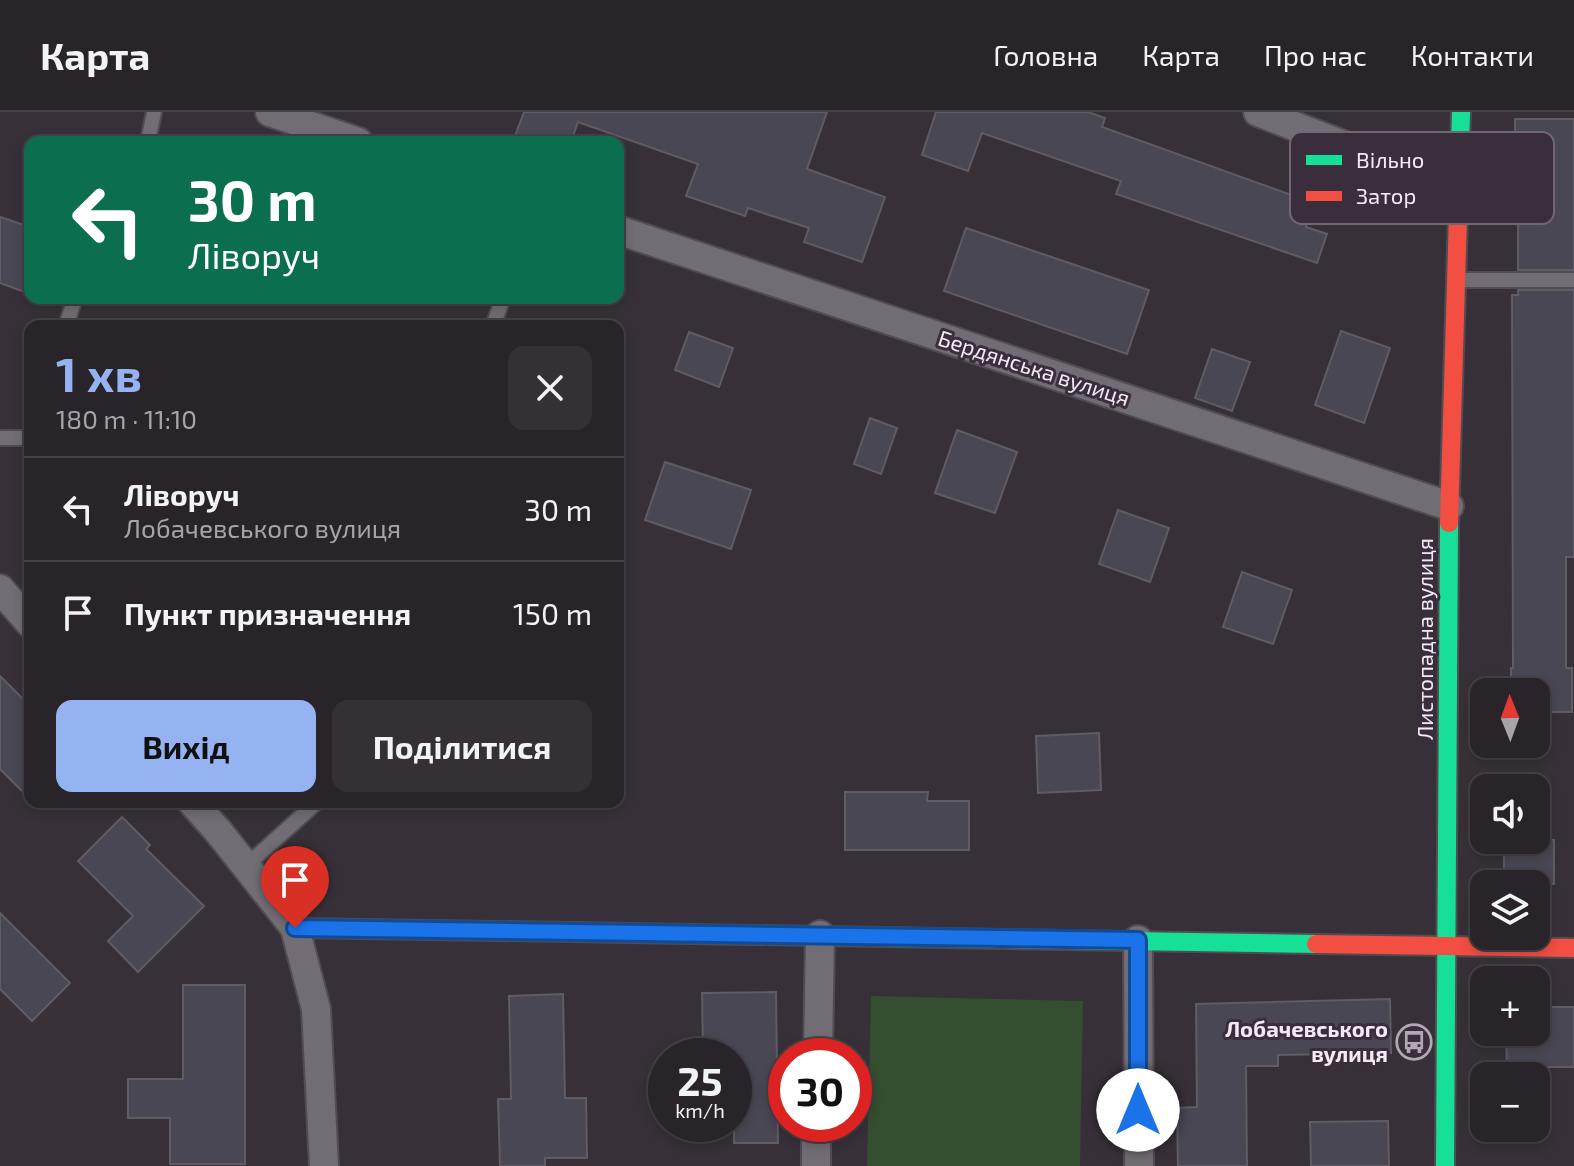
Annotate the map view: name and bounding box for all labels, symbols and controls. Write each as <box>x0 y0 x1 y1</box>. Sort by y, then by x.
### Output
text: Карта <box>40 32 150 78</box>
text: Головна <box>993 38 1098 72</box>
text: Карта <box>1142 38 1220 72</box>
text: Про нас <box>1264 38 1367 72</box>
text: Контакти <box>1411 38 1534 72</box>
legend <box>1290 132 1554 224</box>
text: Вільно <box>1356 146 1424 172</box>
text: 30 m <box>188 165 317 232</box>
icon: left <box>56 168 160 272</box>
text: Затор <box>1356 182 1416 208</box>
text: Ліворуч <box>188 233 320 276</box>
street label: Бердянська вулиця <box>935 324 1133 411</box>
text: 1 хв <box>56 344 142 402</box>
button: close <box>508 346 592 430</box>
text: 180 m · 11:10 <box>56 403 197 434</box>
text: Ліворуч <box>124 476 240 512</box>
icon: left <box>56 487 100 531</box>
text: 30 m <box>524 491 592 527</box>
text: Лобачевського вулиця <box>124 512 401 543</box>
street label: Листопадна вулиця <box>1411 538 1438 740</box>
icon: arrive <box>56 591 100 635</box>
text: Пункт призначення <box>124 595 411 631</box>
text: 150 m <box>513 595 592 631</box>
north arrow <box>1470 678 1550 758</box>
map controls <box>1470 678 1550 1142</box>
button: Вихід <box>56 700 316 792</box>
button: Поділитися <box>332 700 592 792</box>
button: sound <box>1470 774 1550 854</box>
pin <box>261 846 329 928</box>
icon: arrive <box>273 858 317 902</box>
button: layers <box>1470 870 1550 950</box>
button: + <box>1470 966 1550 1046</box>
place label: Лобачевського вулиця <box>1225 1015 1388 1066</box>
bus stop icon: Лобачевського вулиця <box>1395 1023 1433 1061</box>
speed limit sign: 30 <box>768 1038 872 1142</box>
text: 25 <box>677 1056 723 1104</box>
button: − <box>1470 1062 1550 1142</box>
position arrow <box>1096 1068 1180 1152</box>
text: km/h <box>675 1098 725 1122</box>

